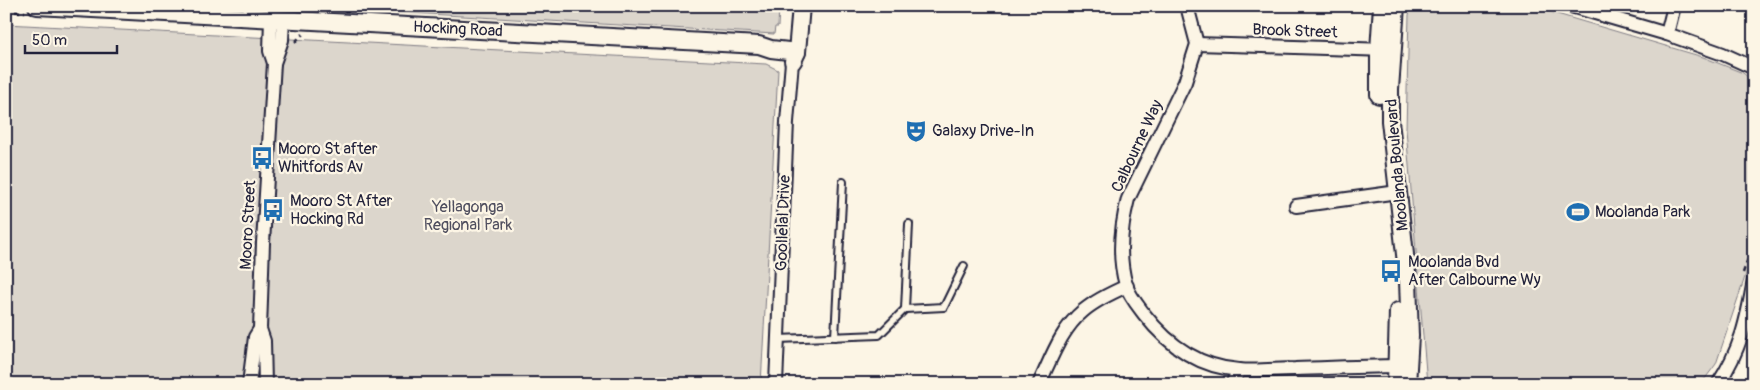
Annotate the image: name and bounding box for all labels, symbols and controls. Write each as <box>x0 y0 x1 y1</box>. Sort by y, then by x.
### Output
street label: Hocking Road <box>413 17 503 41</box>
street label: Brook Street <box>1252 20 1338 42</box>
scale bar <box>25 22 118 54</box>
text: 50 m <box>32 31 67 50</box>
street label: Calbourne Way <box>1107 96 1167 195</box>
street label: Moolanda Boulevard <box>1381 98 1413 232</box>
theatre icon: Galaxy Drive-In <box>903 118 929 144</box>
place label: Galaxy Drive-In <box>932 121 1034 141</box>
place label: Mooro St after Whitfords Av <box>278 139 378 177</box>
bus stop icon: Mooro St after Whitfords Av <box>249 145 275 171</box>
street label: Goollelal Drive <box>771 175 795 271</box>
street label: Mooro Street <box>236 179 260 270</box>
place label: Mooro St After Hocking Rd <box>290 191 393 229</box>
bus stop icon: Mooro St After Hocking Rd <box>260 197 286 223</box>
park label: Yellagonga Regional Park <box>424 197 512 235</box>
sports icon: Moolanda Park <box>1565 199 1591 225</box>
place label: Moolanda Park <box>1595 202 1691 222</box>
place label: Moolanda Bvd After Calbourne Wy <box>1408 252 1541 290</box>
bus stop icon: Moolanda Bvd After Calbourne Wy <box>1378 258 1404 284</box>

